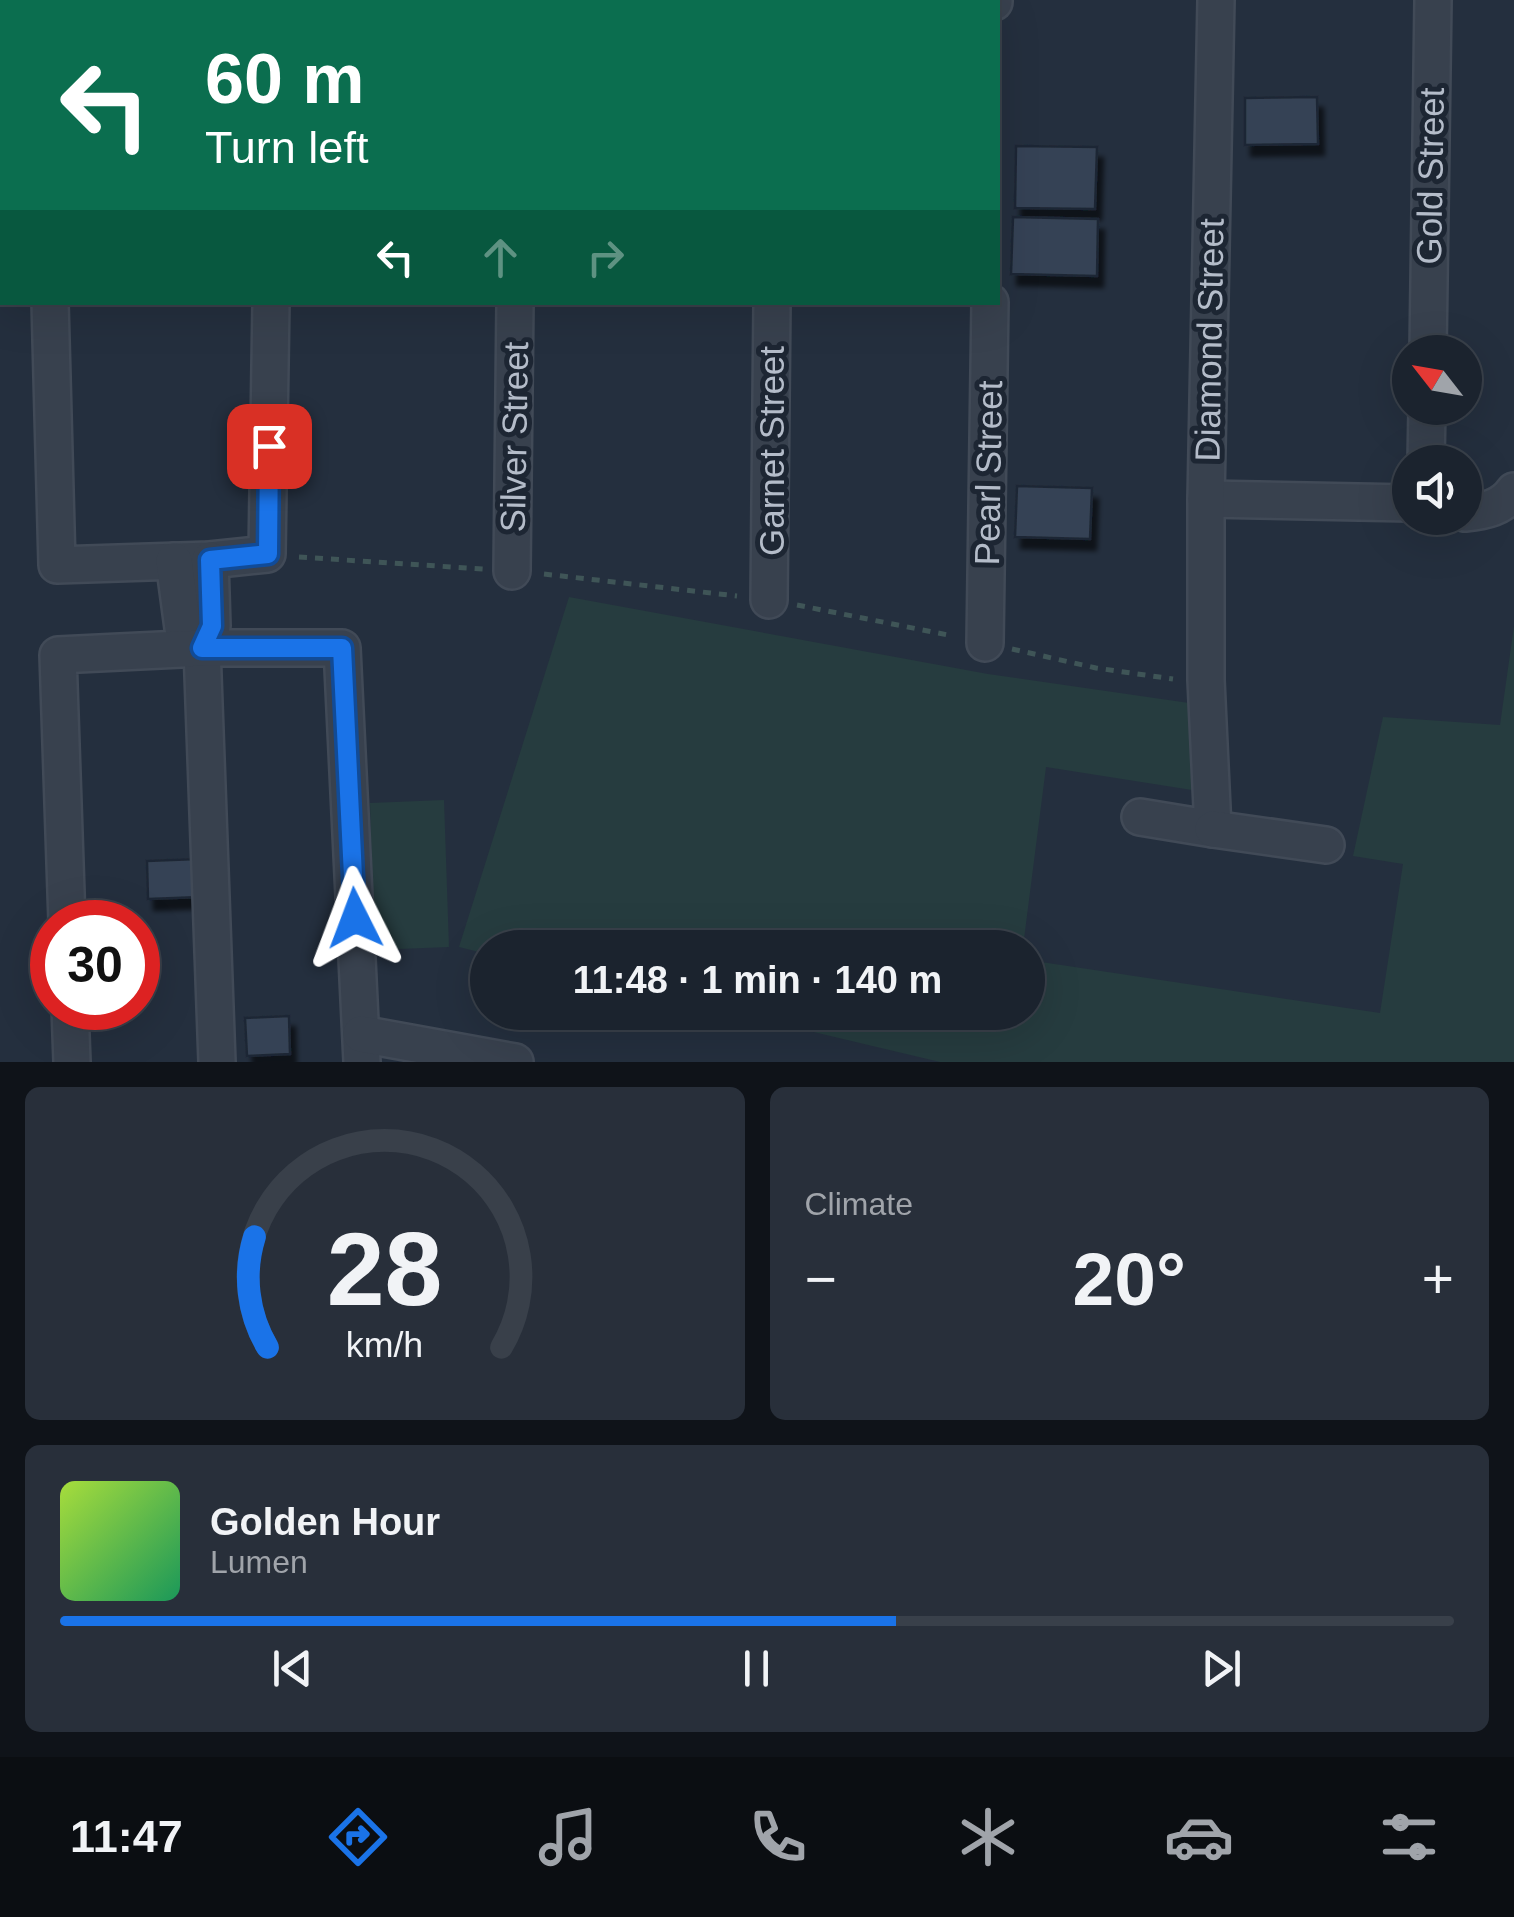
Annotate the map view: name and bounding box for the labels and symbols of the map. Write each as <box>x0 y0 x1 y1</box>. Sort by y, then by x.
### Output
street label: Gold Street <box>1409 87 1451 265</box>
street label: Diamond Street <box>1187 218 1231 462</box>
north arrow <box>1392 335 1482 425</box>
street label: Silver Street <box>493 341 535 533</box>
street label: Garnet Street <box>752 346 791 556</box>
street label: Pearl Street <box>967 380 1009 566</box>
pin <box>227 404 312 489</box>
position arrow <box>303 866 407 970</box>
speed limit sign: 30 <box>30 900 160 1030</box>

